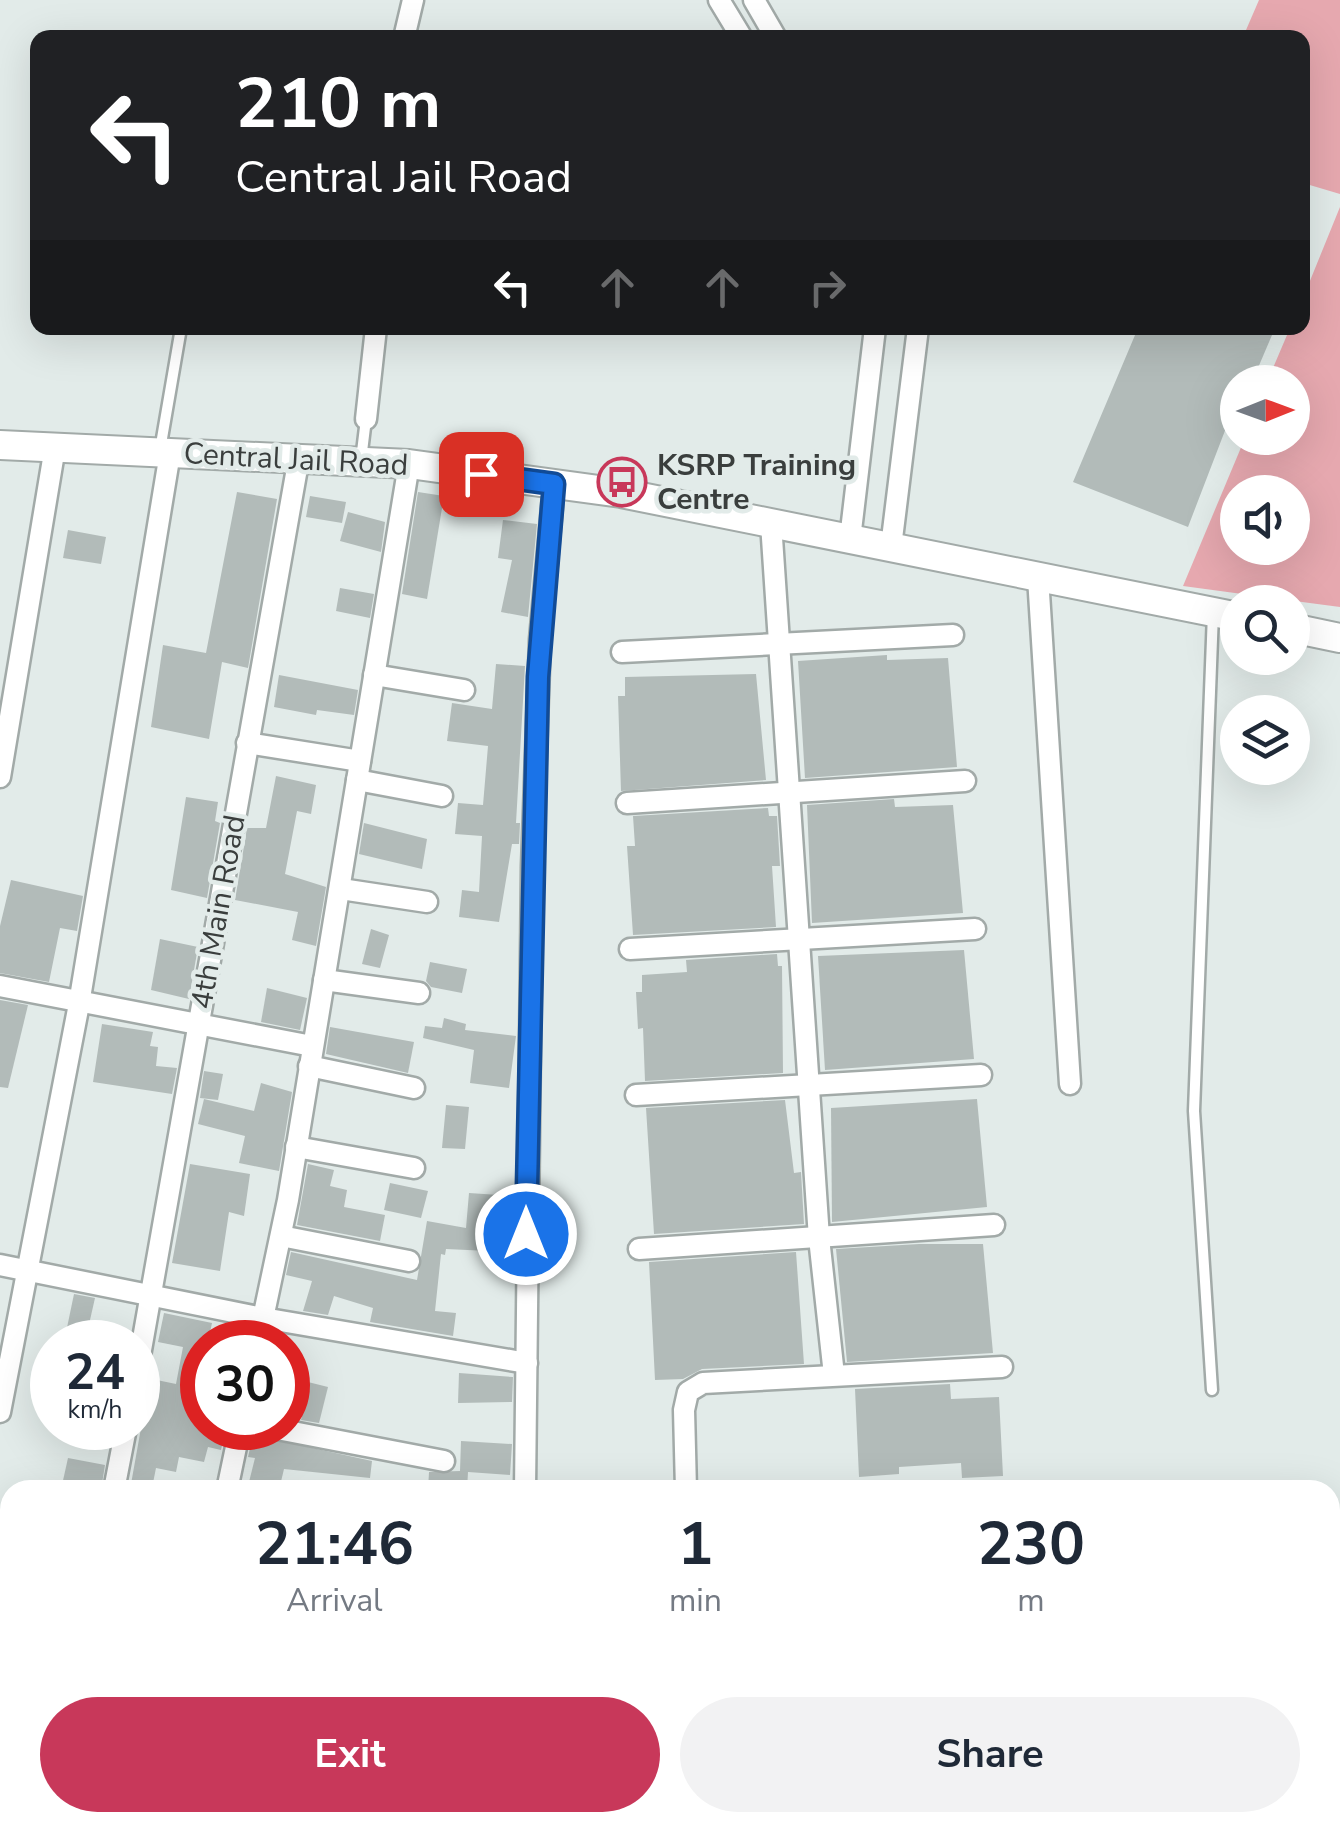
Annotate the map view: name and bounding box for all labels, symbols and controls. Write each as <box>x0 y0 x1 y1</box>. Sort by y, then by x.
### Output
text: 210 m <box>235 56 441 152</box>
icon: left <box>70 70 200 200</box>
text: Central Jail Road <box>235 147 572 208</box>
icon: left <box>485 260 540 315</box>
icon: ahead <box>590 260 645 315</box>
icon: ahead <box>695 260 750 315</box>
icon: right <box>800 260 855 315</box>
north arrow <box>1220 365 1310 455</box>
map controls <box>1220 365 1310 785</box>
pin <box>439 432 524 517</box>
street label: Central Jail Road <box>183 433 409 486</box>
place label: KSRP Training Centre <box>657 445 856 520</box>
icon: arrive <box>454 447 509 502</box>
bus stop icon: KSRP Training Centre <box>596 456 648 508</box>
button: sound <box>1220 475 1310 565</box>
button: search <box>1220 585 1310 675</box>
button: layers <box>1220 695 1310 785</box>
street label: 4th Main Road <box>181 812 256 1012</box>
position arrow <box>474 1182 578 1286</box>
speed limit sign: 30 <box>180 1320 310 1450</box>
text: 24 <box>65 1338 125 1407</box>
text: km/h <box>67 1393 123 1427</box>
text: 21:46 <box>255 1503 414 1585</box>
text: 1 <box>677 1503 713 1585</box>
text: 230 <box>977 1503 1085 1585</box>
text: Arrival <box>286 1579 383 1622</box>
text: min <box>669 1579 722 1622</box>
text: m <box>1017 1579 1045 1622</box>
button: Exit <box>40 1697 660 1812</box>
button: Share <box>680 1697 1300 1812</box>

